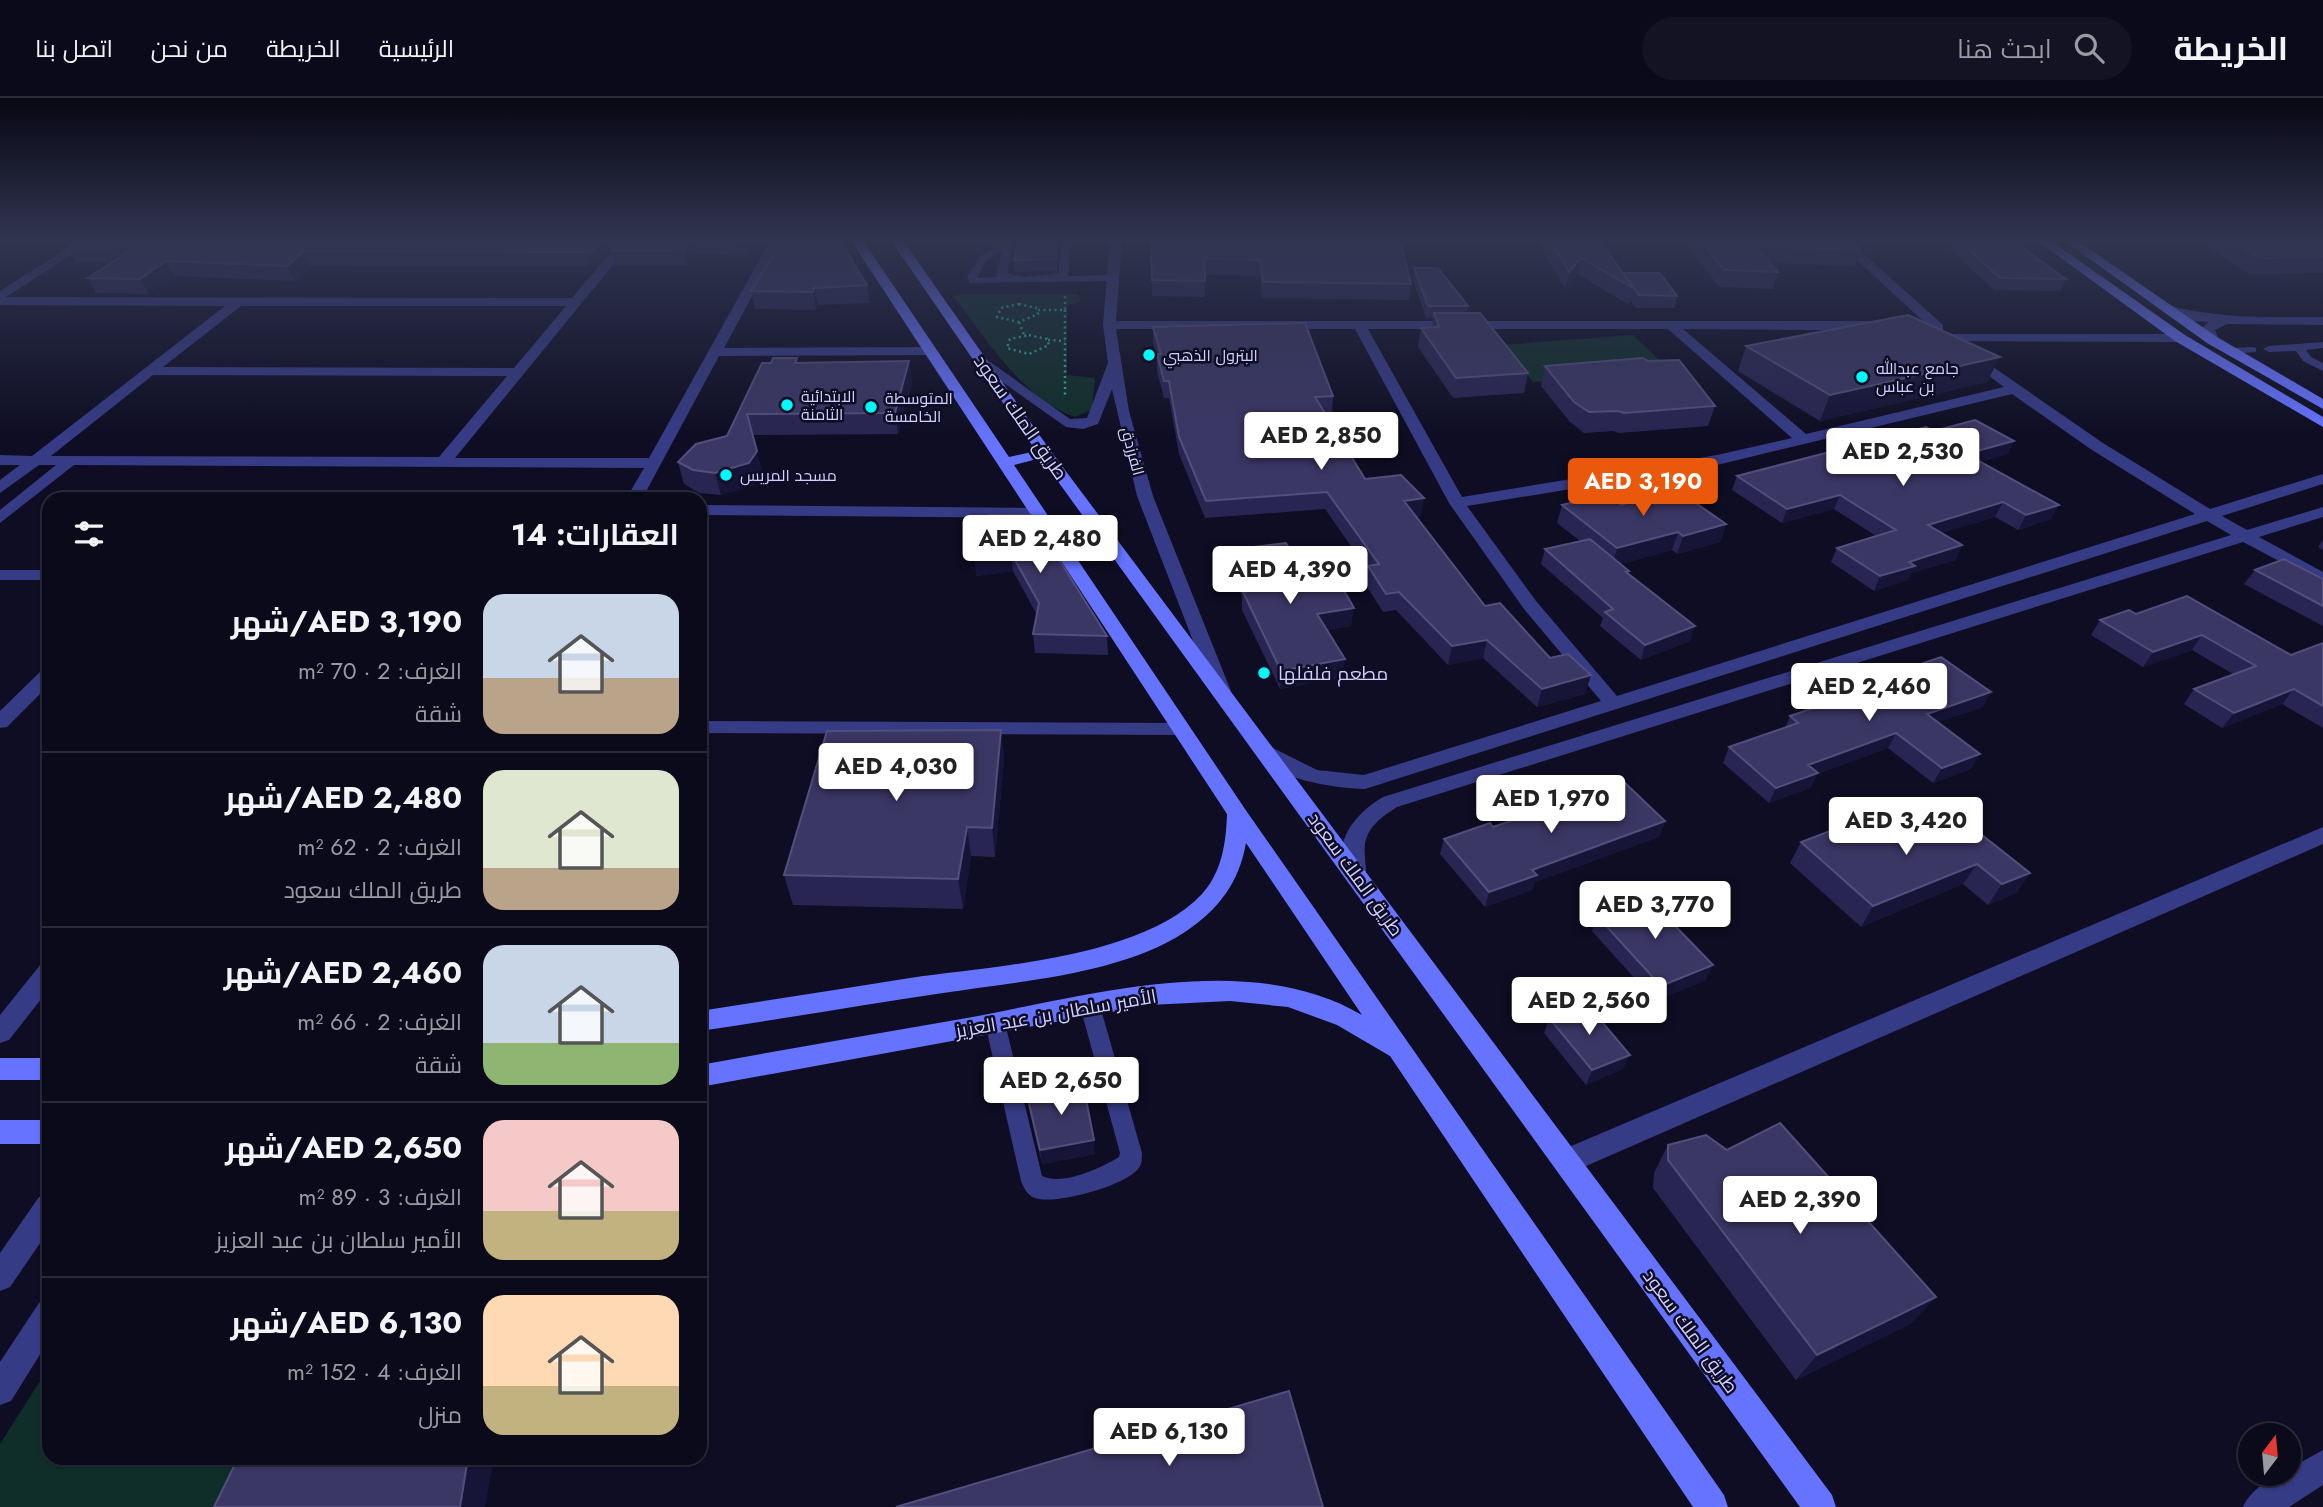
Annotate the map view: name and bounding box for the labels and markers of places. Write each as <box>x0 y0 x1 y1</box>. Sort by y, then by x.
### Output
place label: البترول الذهبي <box>1163 344 1258 369</box>
marker: البترول الذهبي <box>1141 347 1157 363</box>
place label: جامع عبدالله بن عباس <box>1876 357 1959 398</box>
marker: جامع عبدالله بن عباس <box>1854 369 1870 385</box>
place label: الابتدائية الثامنة <box>801 385 856 426</box>
place label: المتوسطة الخامسة <box>885 387 953 428</box>
marker: الابتدائية الثامنة <box>779 397 795 413</box>
marker: المتوسطة الخامسة <box>863 399 879 415</box>
pin: AED 2,850 <box>1241 412 1401 472</box>
pin: AED 2,530 <box>1823 428 1983 488</box>
pin: AED 3,190 <box>1563 458 1723 518</box>
place label: مسجد المريس <box>740 464 837 487</box>
marker: مسجد المريس <box>718 467 734 483</box>
pin: AED 2,480 <box>960 516 1120 575</box>
pin: AED 4,390 <box>1210 546 1370 606</box>
place label: مطعم فلفلها <box>1278 660 1388 687</box>
pin: AED 2,460 <box>1789 664 1949 723</box>
marker: مطعم فلفلها <box>1256 665 1272 681</box>
pin: AED 4,030 <box>816 744 976 803</box>
pin: AED 1,970 <box>1471 776 1631 835</box>
pin: AED 3,420 <box>1826 798 1986 857</box>
pin: AED 3,770 <box>1575 882 1735 941</box>
pin: AED 2,560 <box>1509 978 1669 1037</box>
pin: AED 2,650 <box>981 1058 1141 1117</box>
pin: AED 2,390 <box>1720 1176 1880 1236</box>
pin: AED 6,130 <box>1089 1408 1249 1468</box>

